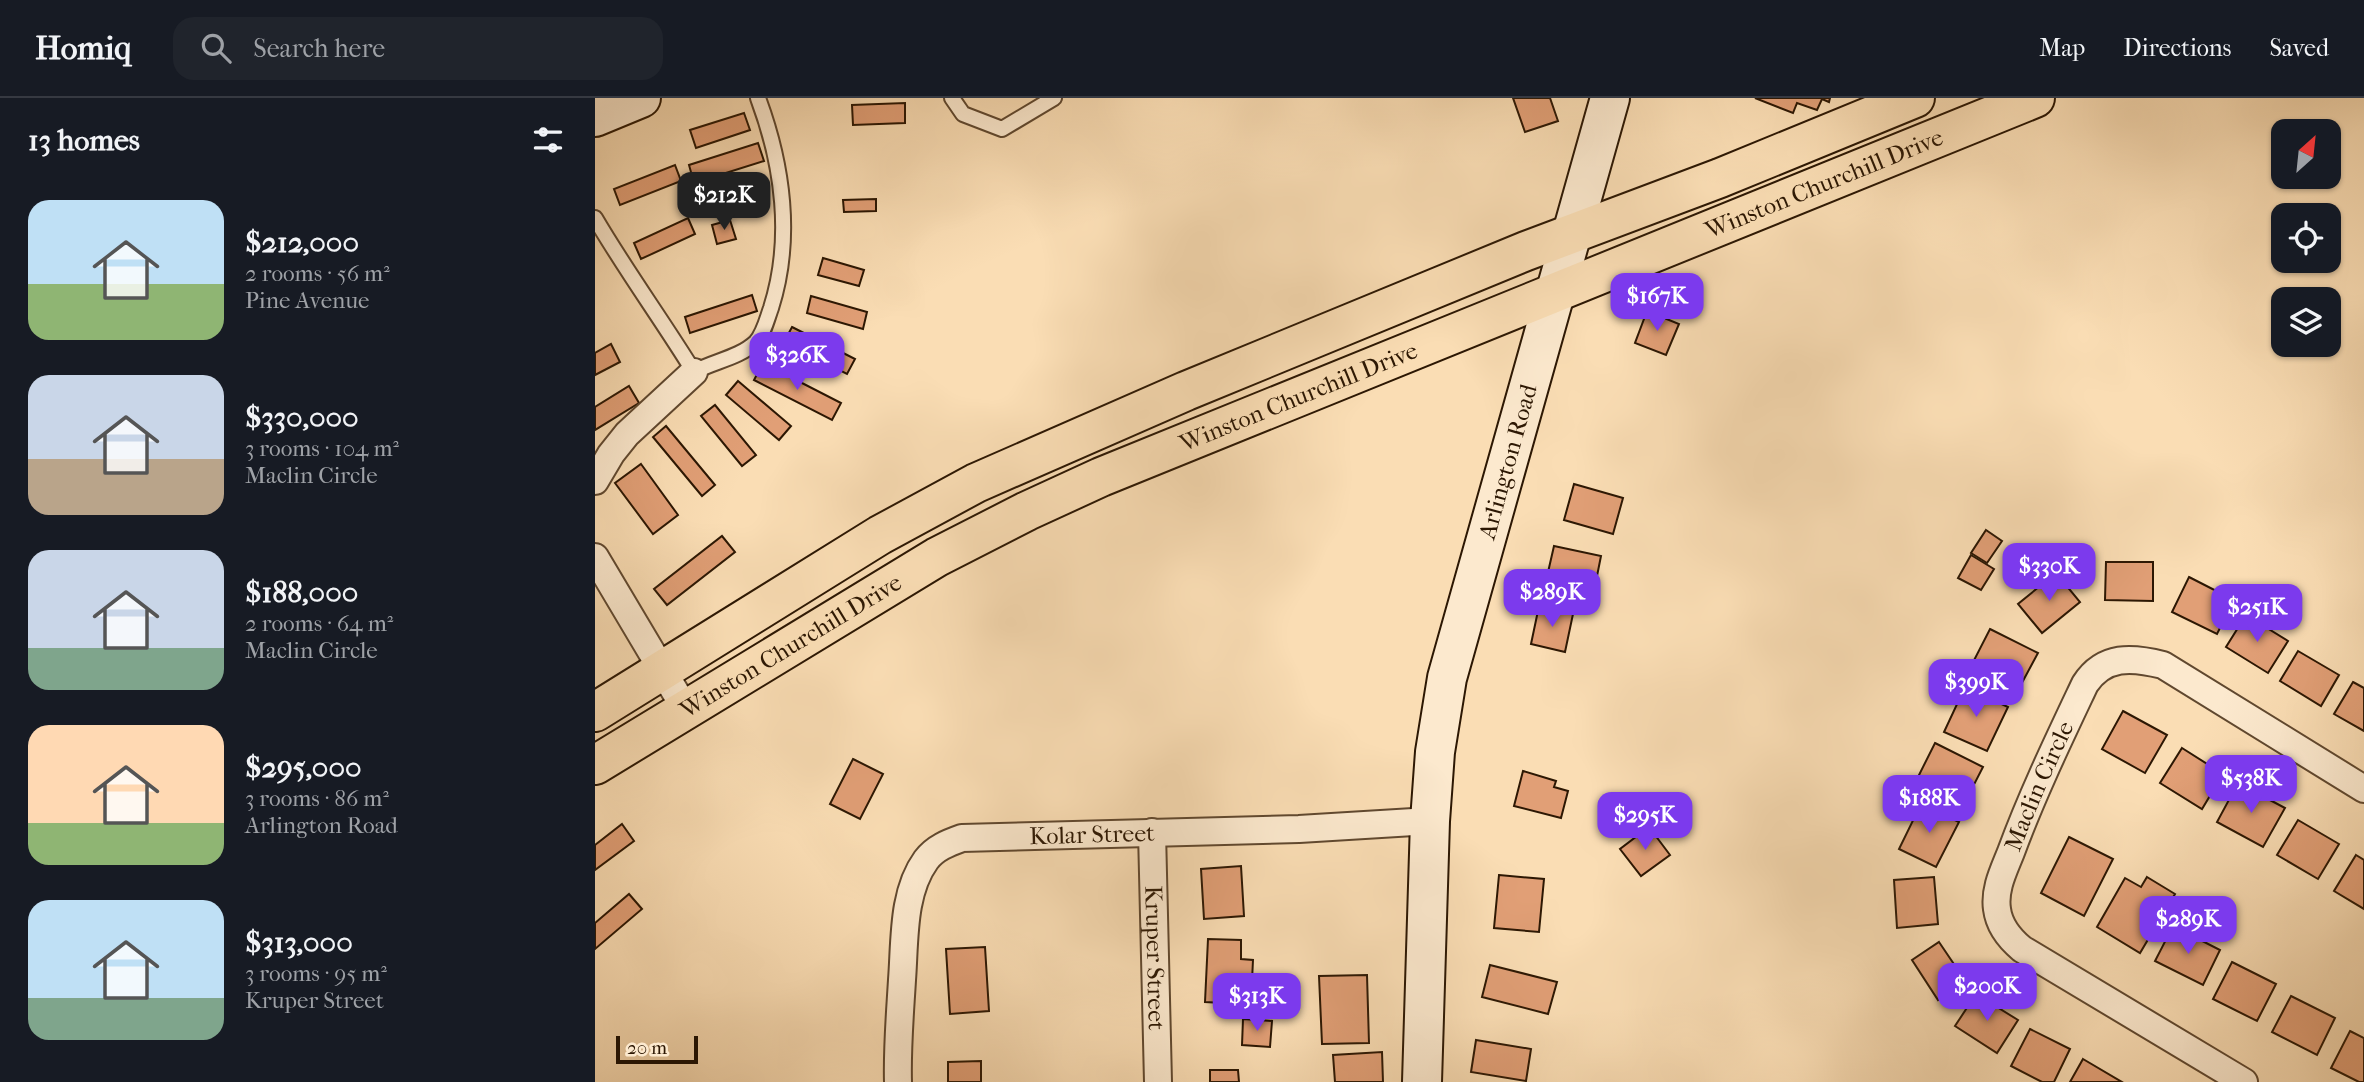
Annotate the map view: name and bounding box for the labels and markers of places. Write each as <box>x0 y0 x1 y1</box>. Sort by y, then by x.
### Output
pin: $212K <box>675 172 773 232</box>
pin: $167K <box>1608 274 1706 333</box>
pin: $326K <box>748 332 846 392</box>
pin: $330K <box>2000 544 2098 603</box>
pin: $289K <box>1503 570 1601 629</box>
pin: $251K <box>2208 584 2306 644</box>
pin: $399K <box>1927 660 2025 719</box>
pin: $538K <box>2202 756 2300 815</box>
pin: $188K <box>1880 776 1978 835</box>
pin: $295K <box>1596 792 1694 852</box>
pin: $289K <box>2139 896 2237 956</box>
pin: $200K <box>1938 964 2036 1023</box>
pin: $313K <box>1208 974 1306 1033</box>

